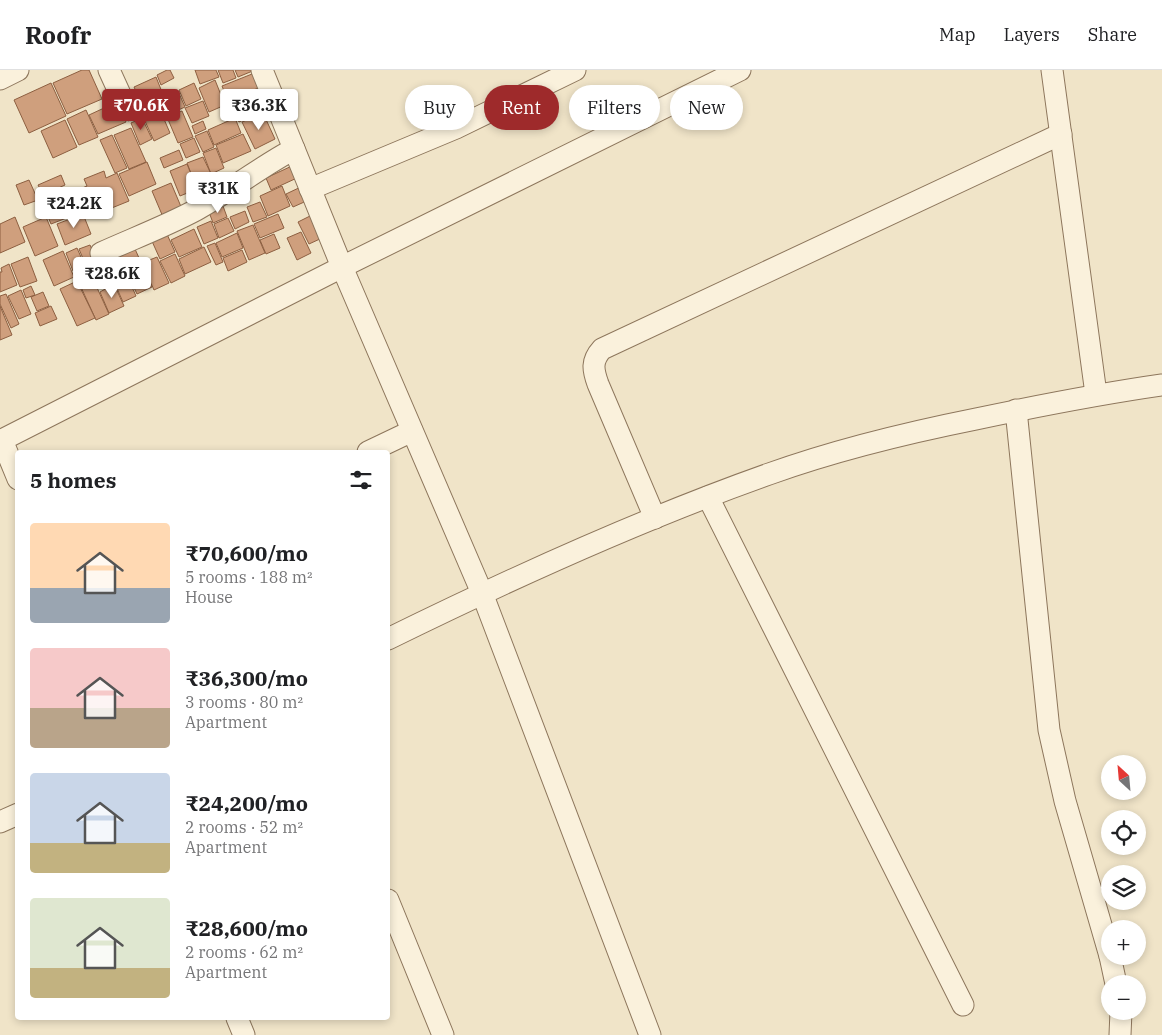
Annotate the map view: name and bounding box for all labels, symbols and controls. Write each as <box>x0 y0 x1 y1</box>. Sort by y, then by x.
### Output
text: Roofr <box>25 19 91 51</box>
text: Map <box>939 23 976 46</box>
text: Layers <box>1004 23 1060 46</box>
text: Share <box>1088 23 1137 46</box>
chip: Buy <box>405 85 474 130</box>
chip: Rent <box>484 85 559 130</box>
chip: Filters <box>569 85 660 130</box>
chip: New <box>670 85 743 130</box>
pin: ₹70.6K <box>100 88 182 131</box>
pin: ₹36.3K <box>218 88 300 131</box>
text: ₹70.6K <box>113 95 169 115</box>
text: ₹36.3K <box>231 95 287 115</box>
pin: ₹31K <box>188 172 248 214</box>
text: ₹31K <box>197 178 239 198</box>
pin: ₹24.2K <box>33 186 115 229</box>
text: ₹24.2K <box>46 193 102 213</box>
pin: ₹28.6K <box>71 256 153 299</box>
text: ₹28.6K <box>84 263 140 283</box>
text: 5 homes <box>30 466 116 494</box>
icon: filters <box>347 466 375 494</box>
text: ₹70,600/mo <box>185 539 308 567</box>
icon: home <box>70 543 130 603</box>
text: 5 rooms · 188 m² <box>185 567 313 587</box>
text: House <box>185 587 233 607</box>
text: ₹36,300/mo <box>185 664 308 692</box>
icon: home <box>70 668 130 728</box>
text: 3 rooms · 80 m² <box>185 692 303 712</box>
text: Apartment <box>185 712 267 732</box>
north arrow <box>1101 755 1146 800</box>
map controls <box>1101 755 1146 1020</box>
text: ₹24,200/mo <box>185 789 308 817</box>
icon: home <box>70 793 130 853</box>
button: locate <box>1101 810 1146 855</box>
text: 2 rooms · 52 m² <box>185 817 303 837</box>
text: Apartment <box>185 837 267 857</box>
button: layers <box>1101 865 1146 910</box>
text: ₹28,600/mo <box>185 914 308 942</box>
icon: home <box>70 918 130 978</box>
button: + <box>1101 920 1146 965</box>
text: 2 rooms · 62 m² <box>185 942 303 962</box>
text: Apartment <box>185 962 267 982</box>
button: − <box>1101 975 1146 1020</box>

